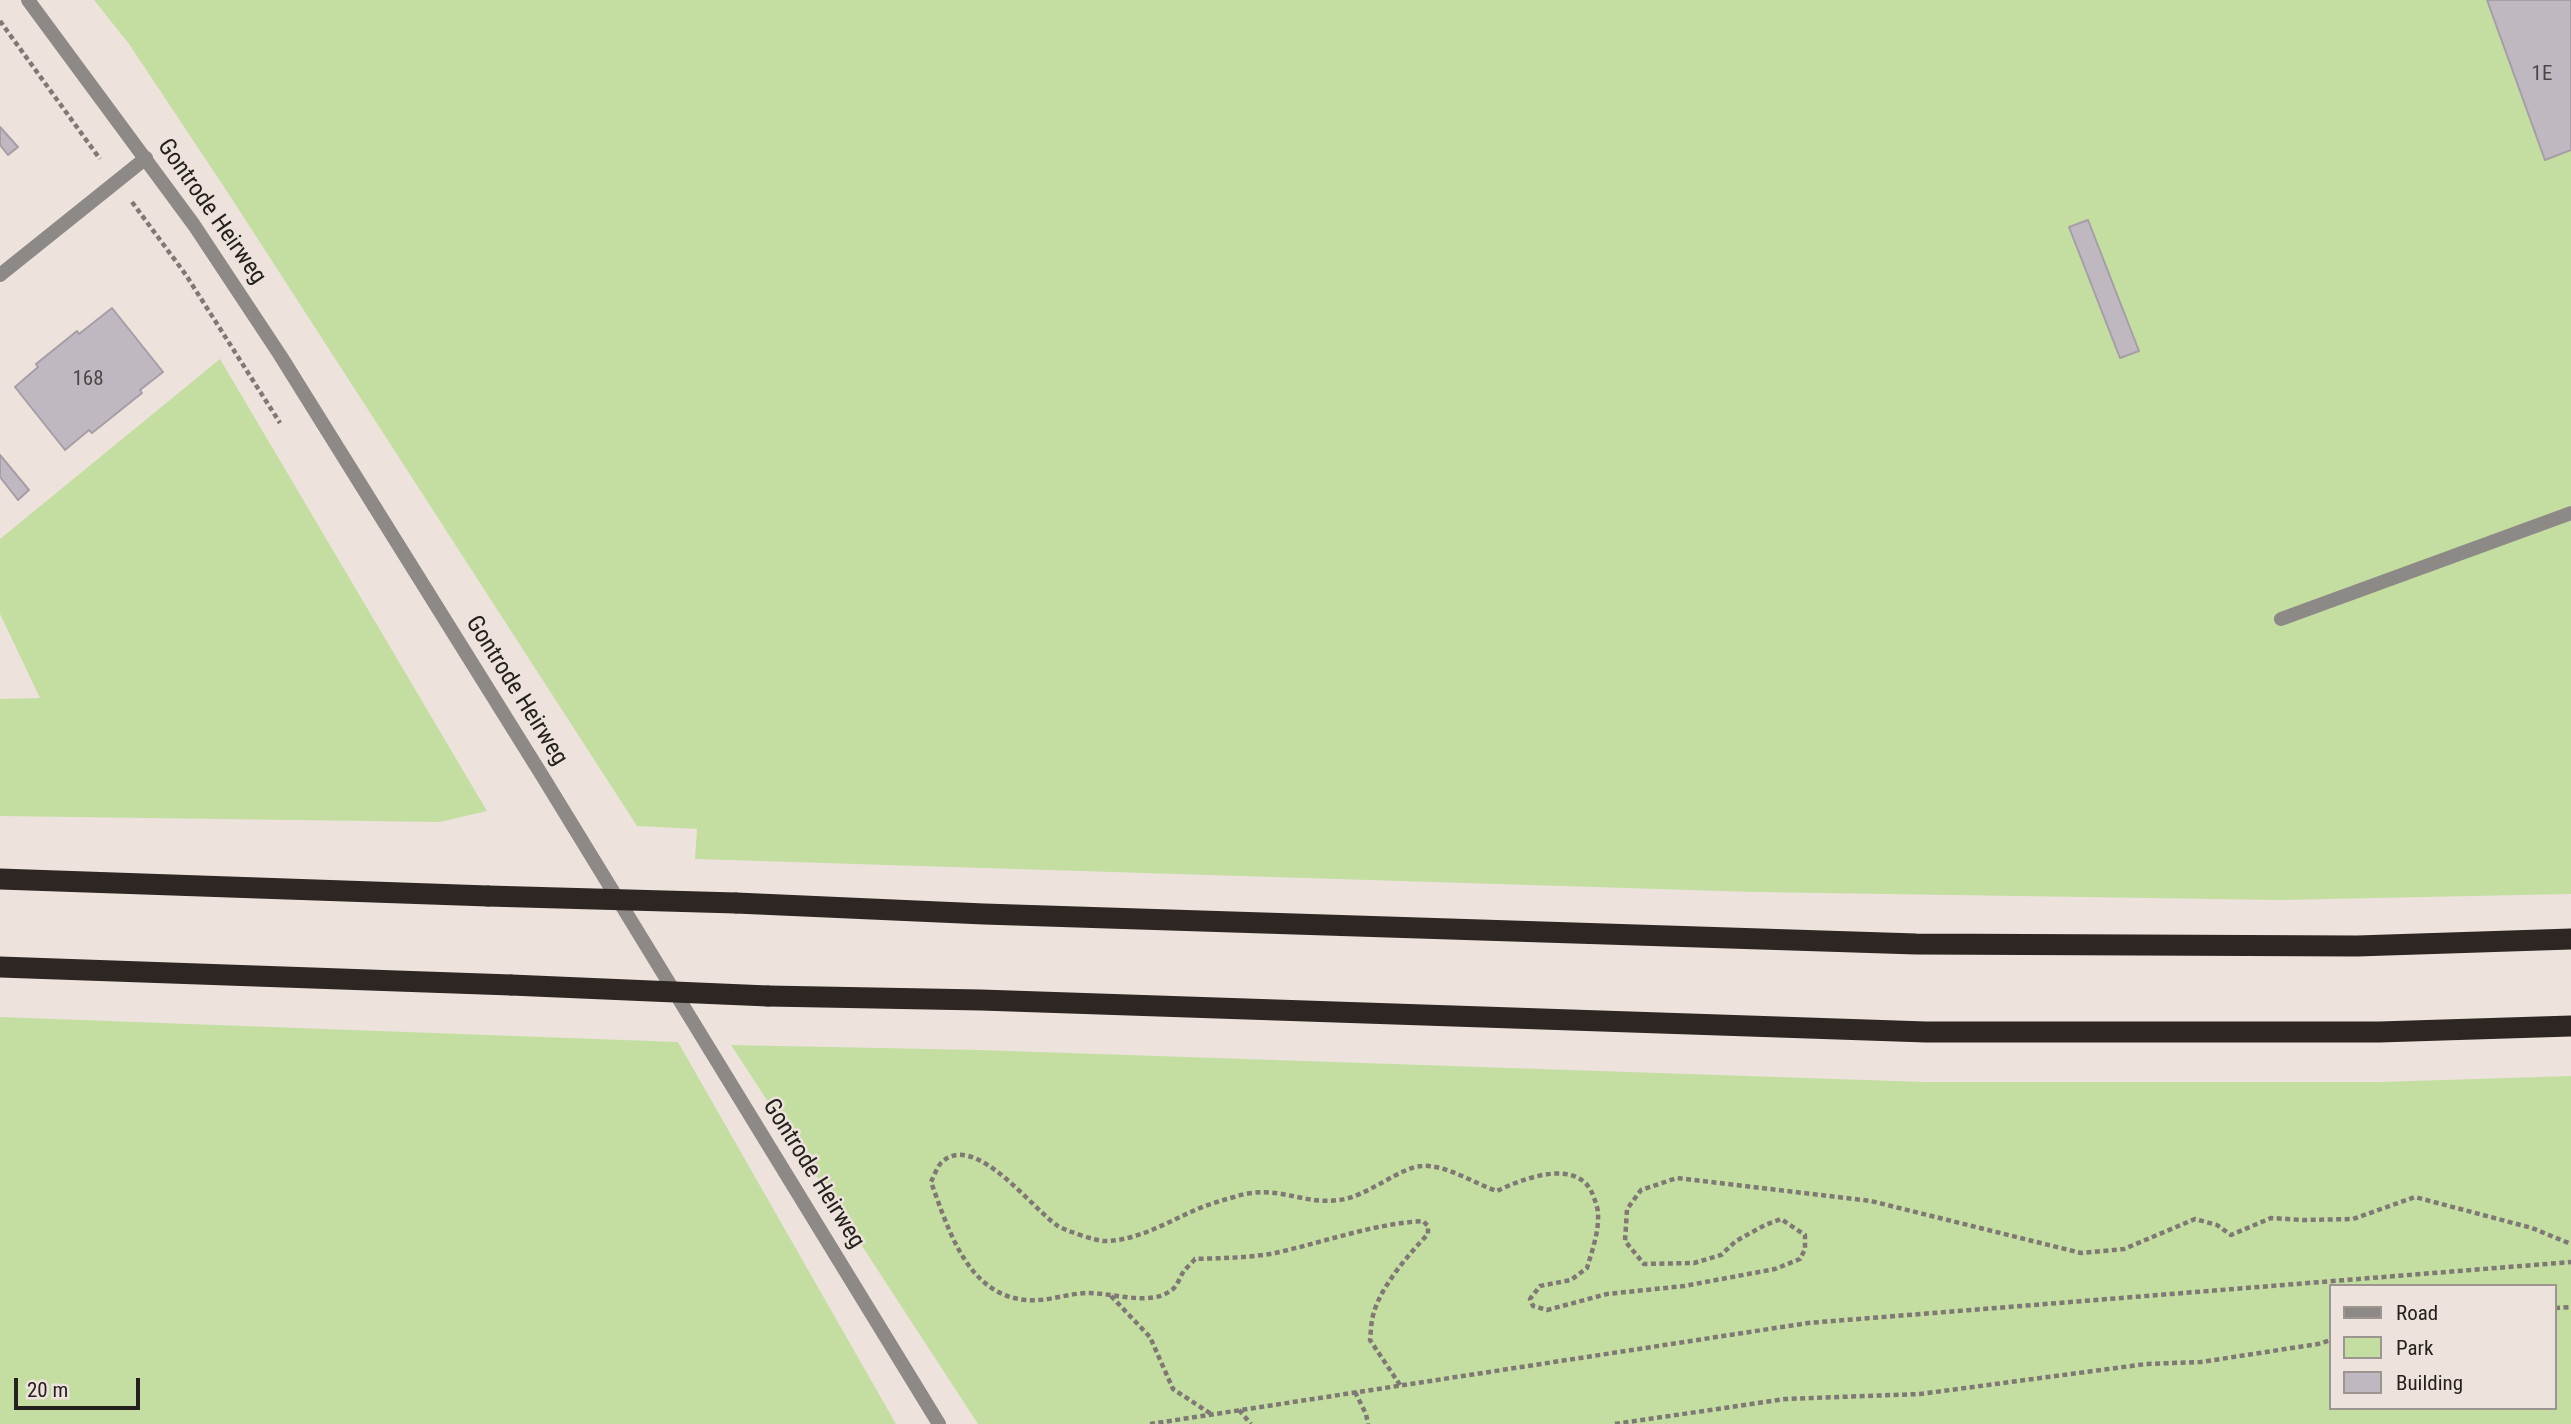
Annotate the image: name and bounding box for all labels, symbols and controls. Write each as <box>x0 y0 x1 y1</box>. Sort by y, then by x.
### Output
house number: 1E <box>2532 62 2552 88</box>
street label: Gontrode Heirweg <box>150 134 272 290</box>
house number: 168 <box>72 367 104 393</box>
street label: Gontrode Heirweg <box>459 611 573 771</box>
street label: Gontrode Heirweg <box>756 1094 870 1254</box>
legend <box>2330 1284 2557 1410</box>
text: Road <box>2396 1301 2438 1325</box>
text: Park <box>2396 1336 2433 1360</box>
scale bar <box>18 1364 144 1408</box>
text: Building <box>2396 1371 2463 1395</box>
text: 20 m <box>27 1378 68 1402</box>

